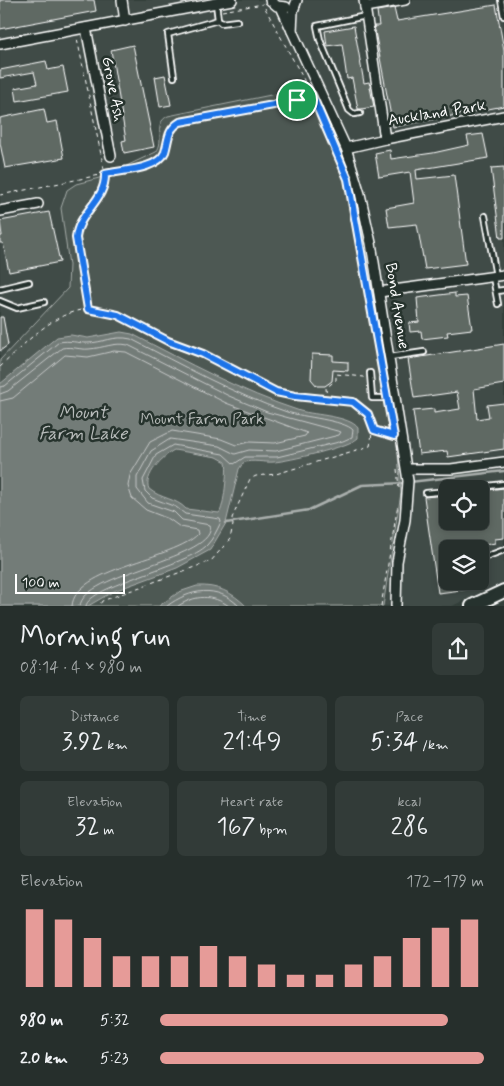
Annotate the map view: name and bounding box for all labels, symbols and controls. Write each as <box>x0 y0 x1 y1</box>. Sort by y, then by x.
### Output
street label: Grove Ash <box>96 55 130 123</box>
pin <box>276 79 318 121</box>
icon: arrive <box>283 86 311 114</box>
street label: Auckland Park <box>386 95 488 131</box>
street label: Bond Avenue <box>380 261 414 351</box>
water label: Mount Farm Lake <box>39 401 128 446</box>
park label: Mount Farm Park <box>140 409 264 430</box>
map controls <box>439 480 489 590</box>
button: locate <box>439 480 489 530</box>
button: layers <box>439 540 489 590</box>
scale bar <box>15 571 125 594</box>
text: 100 m <box>22 574 60 592</box>
text: Morning run <box>20 619 171 656</box>
button: share <box>432 623 484 675</box>
text: 08:14 · 4 × 980 m <box>20 657 142 678</box>
text: Distance <box>70 708 119 726</box>
text: Time <box>237 708 267 726</box>
text: Pace <box>395 708 423 726</box>
text: 3.92 <box>62 726 104 759</box>
text: 21:49 <box>222 726 282 759</box>
text: 5:34 <box>370 726 418 759</box>
text: km <box>104 736 128 754</box>
text: /km <box>418 736 449 754</box>
text: Elevation <box>67 793 122 811</box>
text: Heart rate <box>221 793 283 811</box>
text: kcal <box>398 793 421 811</box>
text: 32 <box>75 811 99 844</box>
text: 167 <box>217 811 255 844</box>
text: 286 <box>390 811 428 844</box>
text: m <box>99 821 114 839</box>
text: bpm <box>255 821 287 839</box>
text: Elevation <box>20 871 83 892</box>
text: 172–179 m <box>406 871 484 892</box>
text: 980 m <box>20 1010 63 1031</box>
text: 5:32 <box>100 1010 130 1031</box>
text: 2.0 km <box>20 1048 68 1069</box>
text: 5:23 <box>100 1048 128 1069</box>

